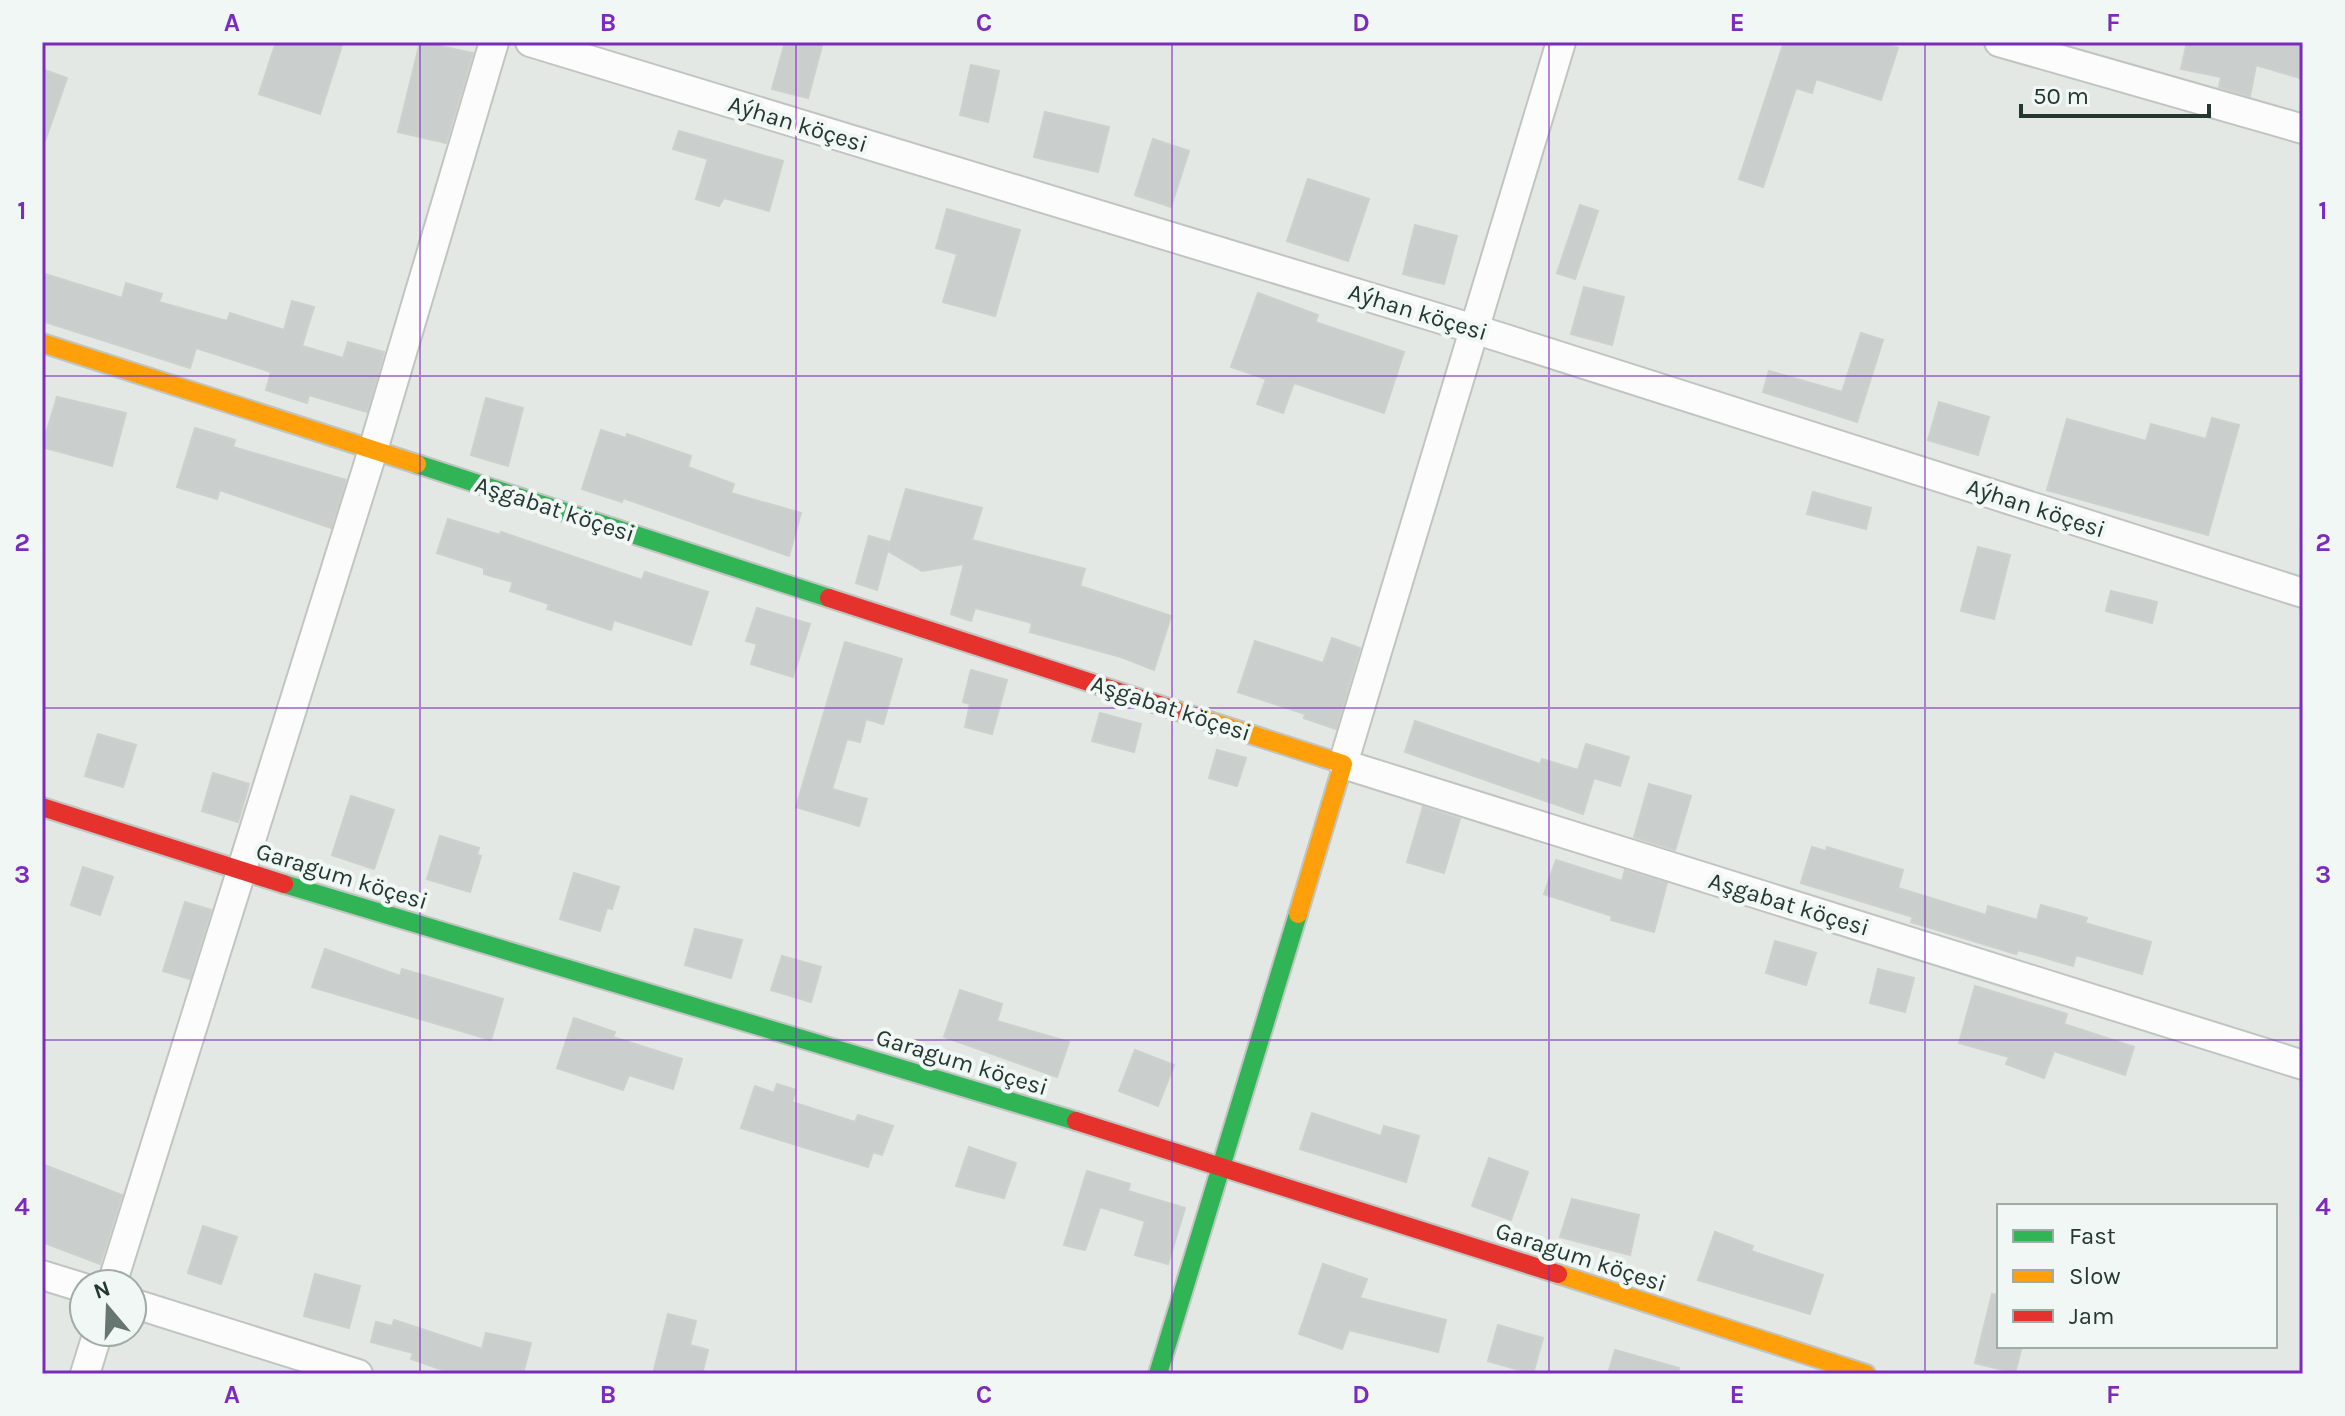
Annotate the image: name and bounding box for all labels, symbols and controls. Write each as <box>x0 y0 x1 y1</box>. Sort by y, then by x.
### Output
text: A <box>224 7 240 38</box>
text: B <box>600 7 616 38</box>
text: C <box>976 7 992 38</box>
text: D <box>1352 7 1370 38</box>
text: E <box>1729 7 1745 38</box>
text: F <box>2106 7 2120 38</box>
scale bar <box>2021 68 2209 118</box>
text: 50 m <box>2033 82 2089 110</box>
street label: Aýhan köçesi <box>725 90 871 158</box>
text: 1 <box>17 195 27 226</box>
text: 1 <box>2318 195 2328 226</box>
street label: Aýhan köçesi <box>1345 278 1491 346</box>
street label: Aşgabat köçesi <box>472 470 638 548</box>
street label: Aýhan köçesi <box>1963 472 2109 544</box>
text: 2 <box>14 527 30 558</box>
text: 2 <box>2315 527 2331 558</box>
street label: Aşgabat köçesi <box>1088 669 1254 747</box>
street label: Garagum köçesi <box>253 837 431 915</box>
text: 3 <box>14 859 30 890</box>
text: 3 <box>2315 859 2331 890</box>
street label: Aşgabat köçesi <box>1705 866 1873 942</box>
street label: Garagum köçesi <box>873 1023 1051 1101</box>
text: 4 <box>14 1191 30 1222</box>
text: 4 <box>2315 1191 2331 1222</box>
legend <box>1997 1204 2277 1348</box>
street label: Garagum köçesi <box>1492 1216 1670 1298</box>
text: Fast <box>2069 1222 2116 1250</box>
text: Slow <box>2069 1262 2121 1290</box>
north arrow <box>68 1268 148 1348</box>
text: N <box>90 1275 114 1305</box>
text: Jam <box>2069 1302 2114 1330</box>
text: A <box>224 1379 240 1410</box>
text: B <box>600 1379 616 1410</box>
text: C <box>976 1379 992 1410</box>
text: D <box>1352 1379 1370 1410</box>
text: E <box>1729 1379 1745 1410</box>
text: F <box>2106 1379 2120 1410</box>

